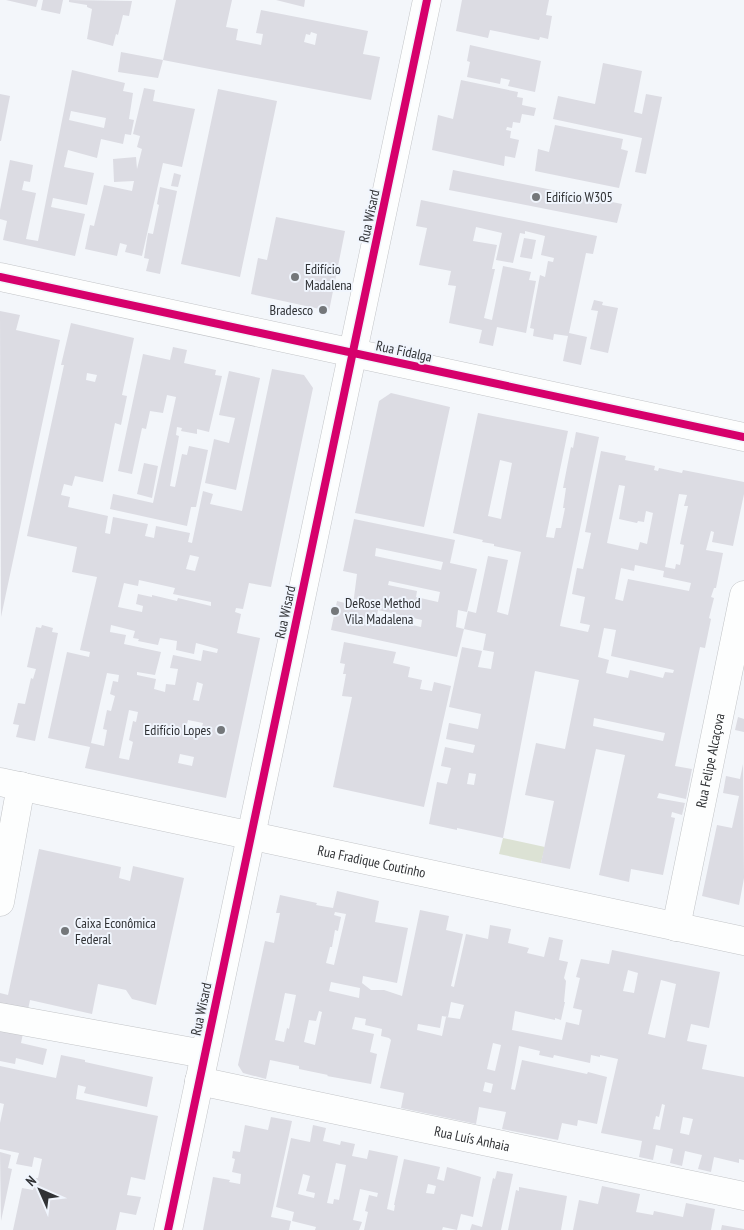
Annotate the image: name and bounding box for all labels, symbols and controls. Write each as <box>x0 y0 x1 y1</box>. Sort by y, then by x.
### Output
street label: Rua Wisard <box>355 188 383 244</box>
place label: Edifício W305 <box>546 188 613 206</box>
marker: Edifício W305 <box>530 191 542 203</box>
place label: Edifício Madalena <box>305 260 352 294</box>
marker: Edifício Madalena <box>289 271 301 283</box>
place label: Bradesco <box>270 301 313 319</box>
marker: Bradesco <box>317 304 329 316</box>
street label: Rua Fidalga <box>374 336 434 366</box>
street label: Rua Wisard <box>271 584 299 640</box>
place label: DeRose Method Vila Madalena <box>344 594 421 628</box>
marker: DeRose Method Vila Madalena <box>329 605 341 617</box>
street label: Rua Felipe Alcaçova <box>692 712 729 809</box>
place label: Edifício Lopes <box>144 721 211 739</box>
marker: Edifício Lopes <box>215 724 227 736</box>
street label: Rua Fradique Coutinho <box>316 841 427 882</box>
place label: Caixa Econômica Federal <box>75 914 156 948</box>
marker: Caixa Econômica Federal <box>59 925 71 937</box>
street label: Rua Wisard <box>187 981 215 1037</box>
street label: Rua Luís Anhaia <box>433 1122 511 1155</box>
north arrow <box>15 1165 65 1215</box>
text: N <box>22 1172 40 1190</box>

